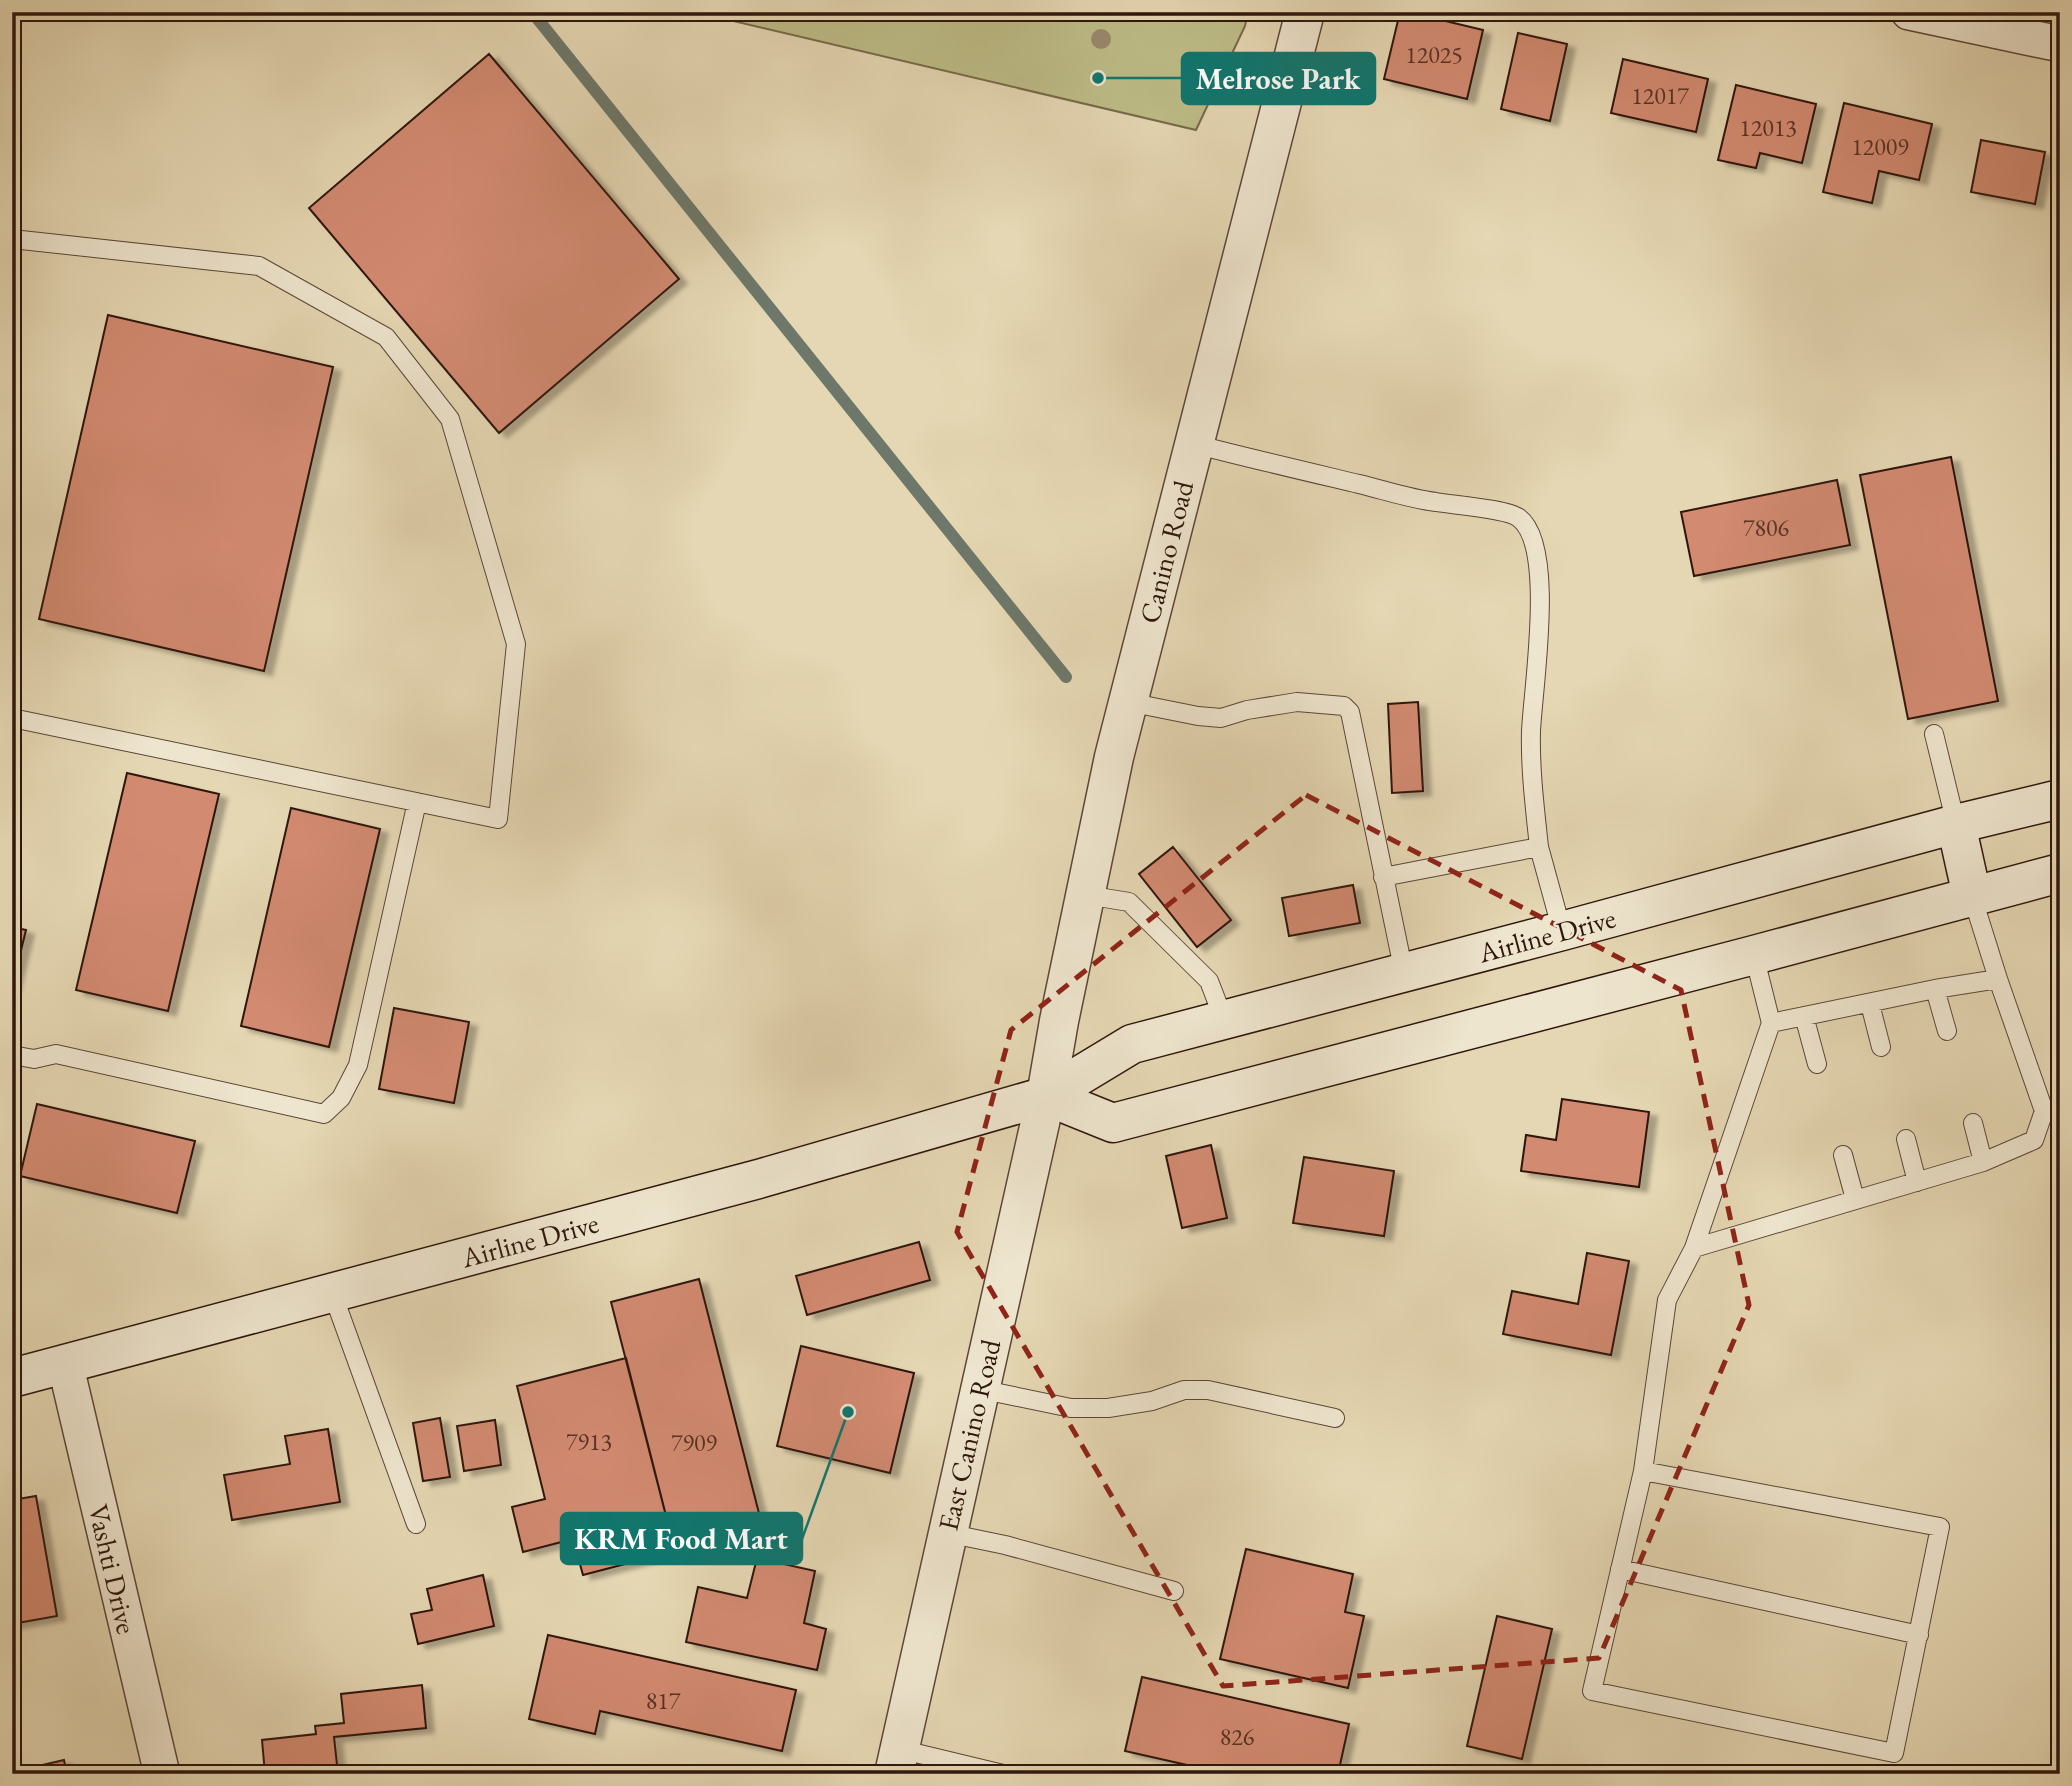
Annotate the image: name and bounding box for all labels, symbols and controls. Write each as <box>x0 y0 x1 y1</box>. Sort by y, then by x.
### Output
house number: 12025 <box>1405 39 1463 70</box>
callout: Melrose Park <box>1182 53 1375 104</box>
text: Melrose Park <box>1196 59 1361 98</box>
house number: 12017 <box>1631 80 1689 111</box>
house number: 12013 <box>1739 112 1797 143</box>
house number: 12009 <box>1851 131 1909 162</box>
street label: Canino Road <box>1131 476 1201 627</box>
house number: 7806 <box>1743 512 1789 543</box>
street label: Airline Drive <box>1474 899 1619 971</box>
street label: Airline Drive <box>457 1204 602 1276</box>
street label: East Canino Road <box>930 1335 1009 1534</box>
house number: 7913 <box>566 1426 612 1457</box>
house number: 7909 <box>671 1427 718 1458</box>
street label: Vashti Drive <box>81 1501 145 1637</box>
callout: KRM Food Mart <box>561 1513 802 1564</box>
text: KRM Food Mart <box>574 1519 788 1558</box>
house number: 817 <box>646 1685 681 1716</box>
house number: 826 <box>1220 1721 1254 1752</box>

